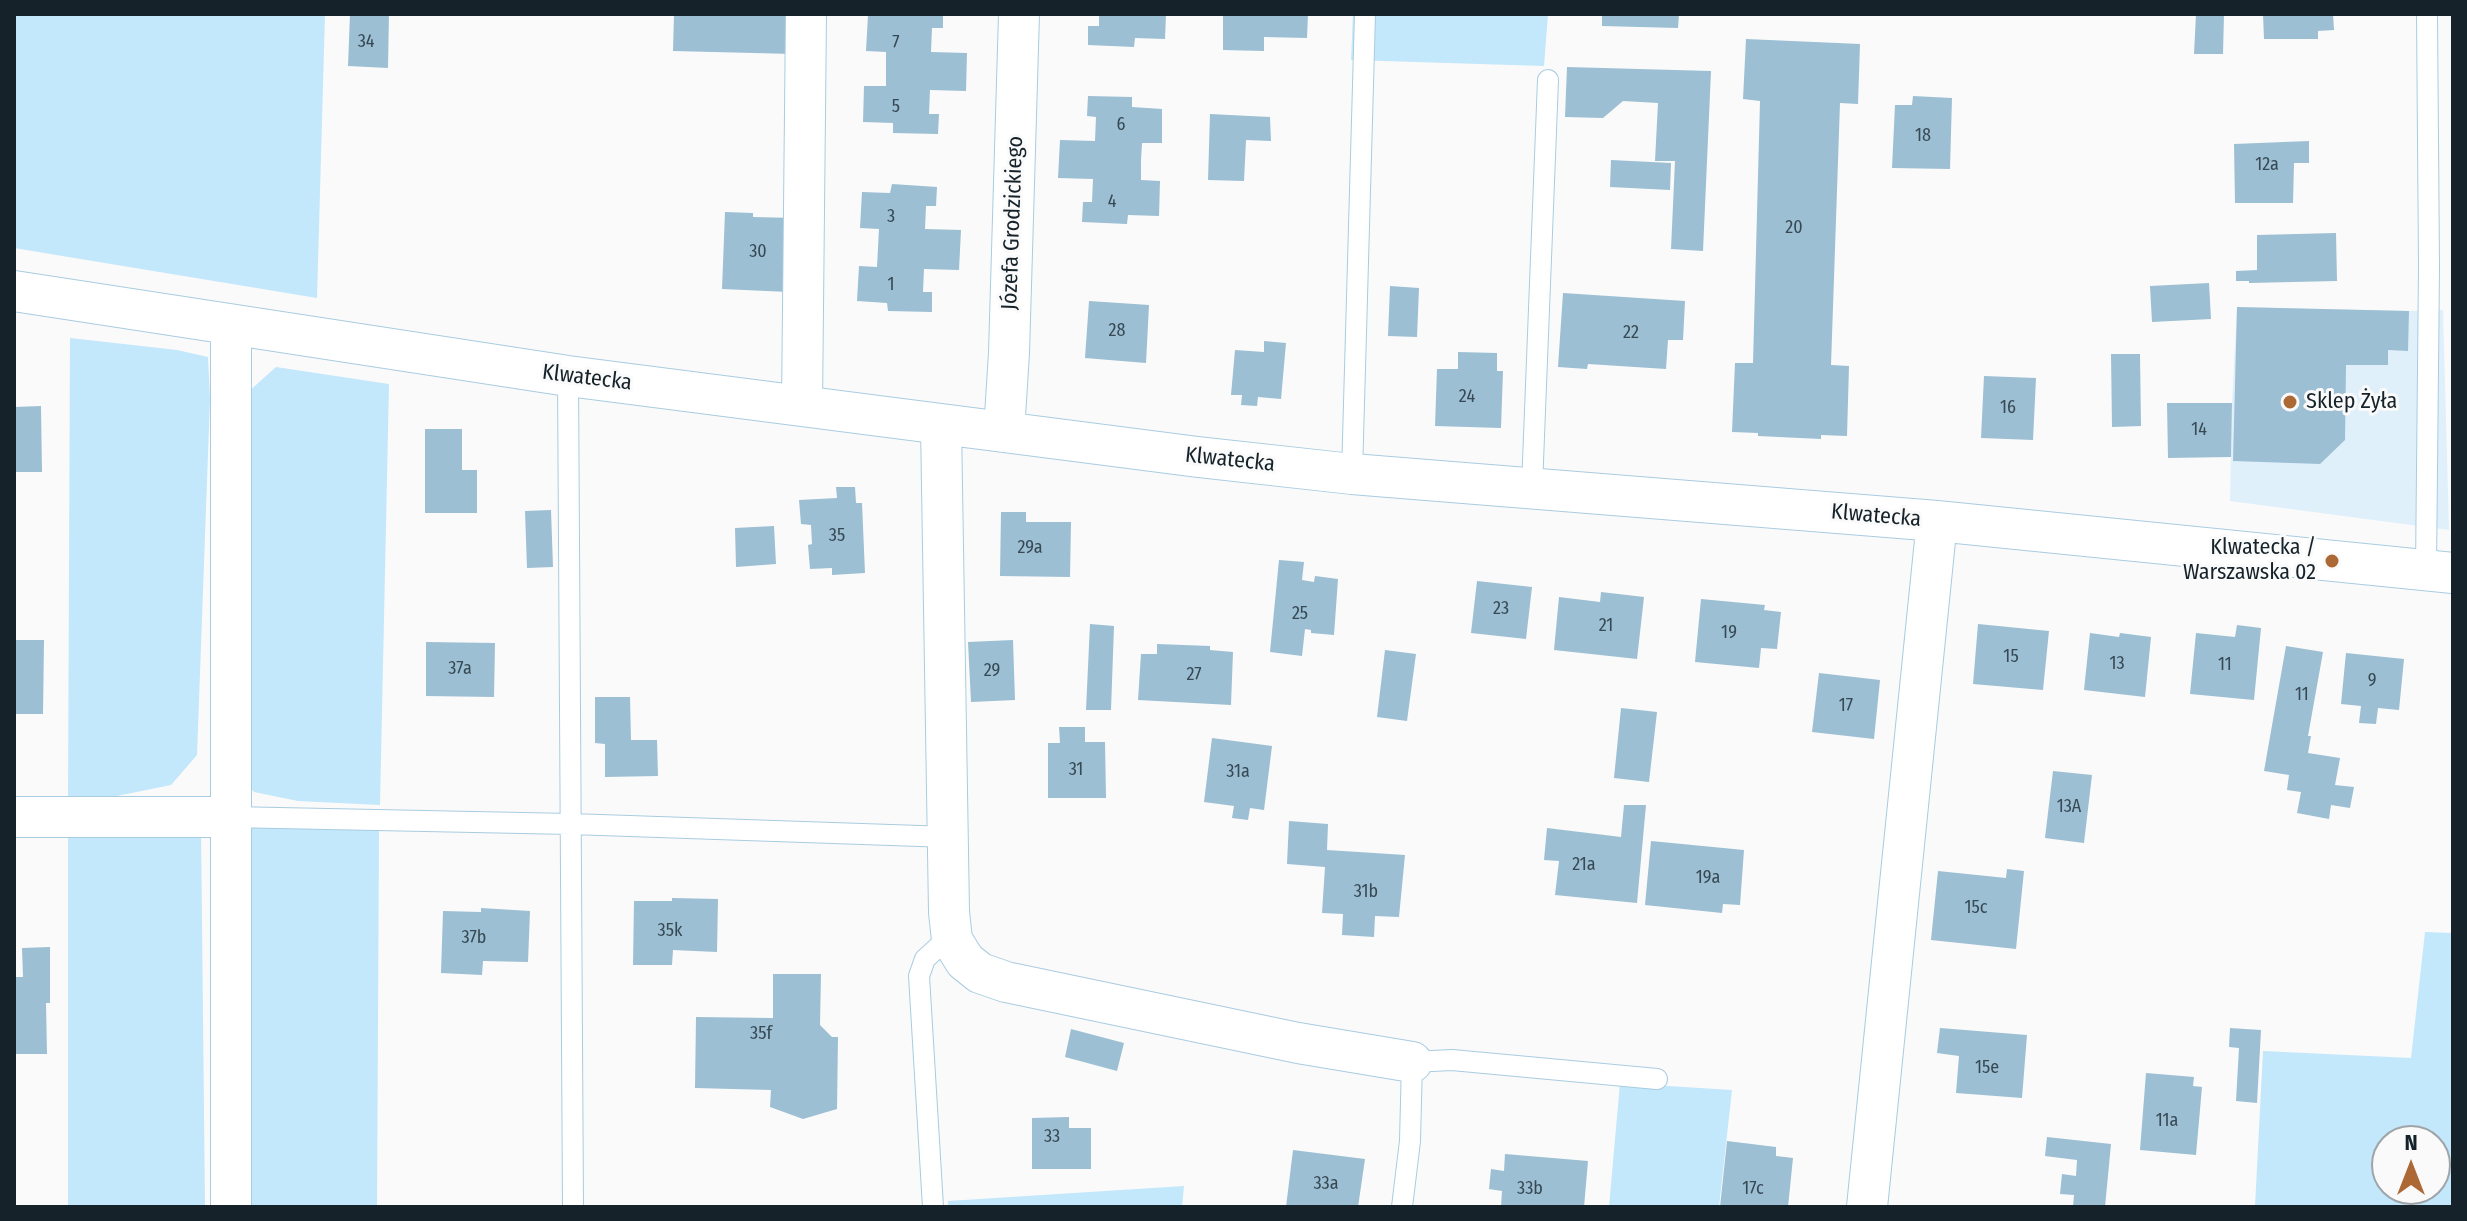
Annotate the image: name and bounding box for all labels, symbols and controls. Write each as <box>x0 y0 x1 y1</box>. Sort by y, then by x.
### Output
house number: 34 <box>358 31 374 53</box>
house number: 7 <box>892 32 900 54</box>
house number: 5 <box>892 96 900 118</box>
house number: 6 <box>1117 114 1125 136</box>
house number: 18 <box>1915 125 1931 147</box>
street label: Józefa Grodzickiego <box>997 136 1029 310</box>
house number: 12a <box>2255 154 2279 176</box>
house number: 4 <box>1108 191 1116 213</box>
house number: 3 <box>887 206 895 228</box>
house number: 20 <box>1785 217 1803 239</box>
house number: 30 <box>749 241 767 263</box>
house number: 1 <box>887 274 895 296</box>
house number: 28 <box>1109 320 1125 342</box>
house number: 22 <box>1623 322 1639 344</box>
street label: Klwatecka <box>541 359 633 397</box>
house number: 24 <box>1459 386 1475 408</box>
place label: Sklep Żyła <box>2306 389 2397 415</box>
marker: Sklep Żyła <box>2281 393 2299 411</box>
house number: 16 <box>2000 397 2016 419</box>
house number: 14 <box>2191 419 2207 441</box>
street label: Klwatecka <box>1184 442 1276 478</box>
street label: Klwatecka <box>1830 499 1922 533</box>
house number: 35 <box>829 525 845 547</box>
place label: Klwatecka / Warszawska 02 <box>2183 535 2316 586</box>
house number: 29a <box>1017 537 1043 559</box>
marker: Klwatecka / Warszawska 02 <box>2323 552 2341 570</box>
house number: 23 <box>1493 598 1509 620</box>
house number: 25 <box>1292 603 1308 625</box>
house number: 21 <box>1599 615 1613 637</box>
house number: 19 <box>1721 622 1737 644</box>
house number: 15 <box>2003 646 2019 668</box>
house number: 13 <box>2109 653 2125 675</box>
house number: 11 <box>2218 654 2232 676</box>
house number: 37a <box>448 658 472 680</box>
house number: 29 <box>984 660 1000 682</box>
house number: 27 <box>1186 664 1202 686</box>
house number: 9 <box>2368 670 2376 692</box>
house number: 11 <box>2295 684 2309 706</box>
house number: 17 <box>1839 695 1853 717</box>
house number: 31 <box>1069 759 1083 781</box>
house number: 31a <box>1226 761 1250 783</box>
house number: 13A <box>2057 796 2081 818</box>
house number: 21a <box>1572 854 1596 876</box>
house number: 19a <box>1696 867 1720 889</box>
house number: 31b <box>1354 881 1378 903</box>
house number: 15c <box>1965 897 1987 919</box>
house number: 35k <box>658 920 682 942</box>
house number: 37b <box>462 927 486 949</box>
house number: 35f <box>750 1023 772 1045</box>
house number: 15e <box>1975 1057 1999 1079</box>
house number: 11a <box>2156 1110 2178 1132</box>
north arrow <box>2371 1125 2451 1205</box>
house number: 33 <box>1044 1126 1060 1148</box>
text: N <box>2404 1129 2418 1156</box>
house number: 33a <box>1313 1173 1339 1195</box>
house number: 33b <box>1517 1178 1543 1200</box>
house number: 17c <box>1742 1178 1764 1200</box>

